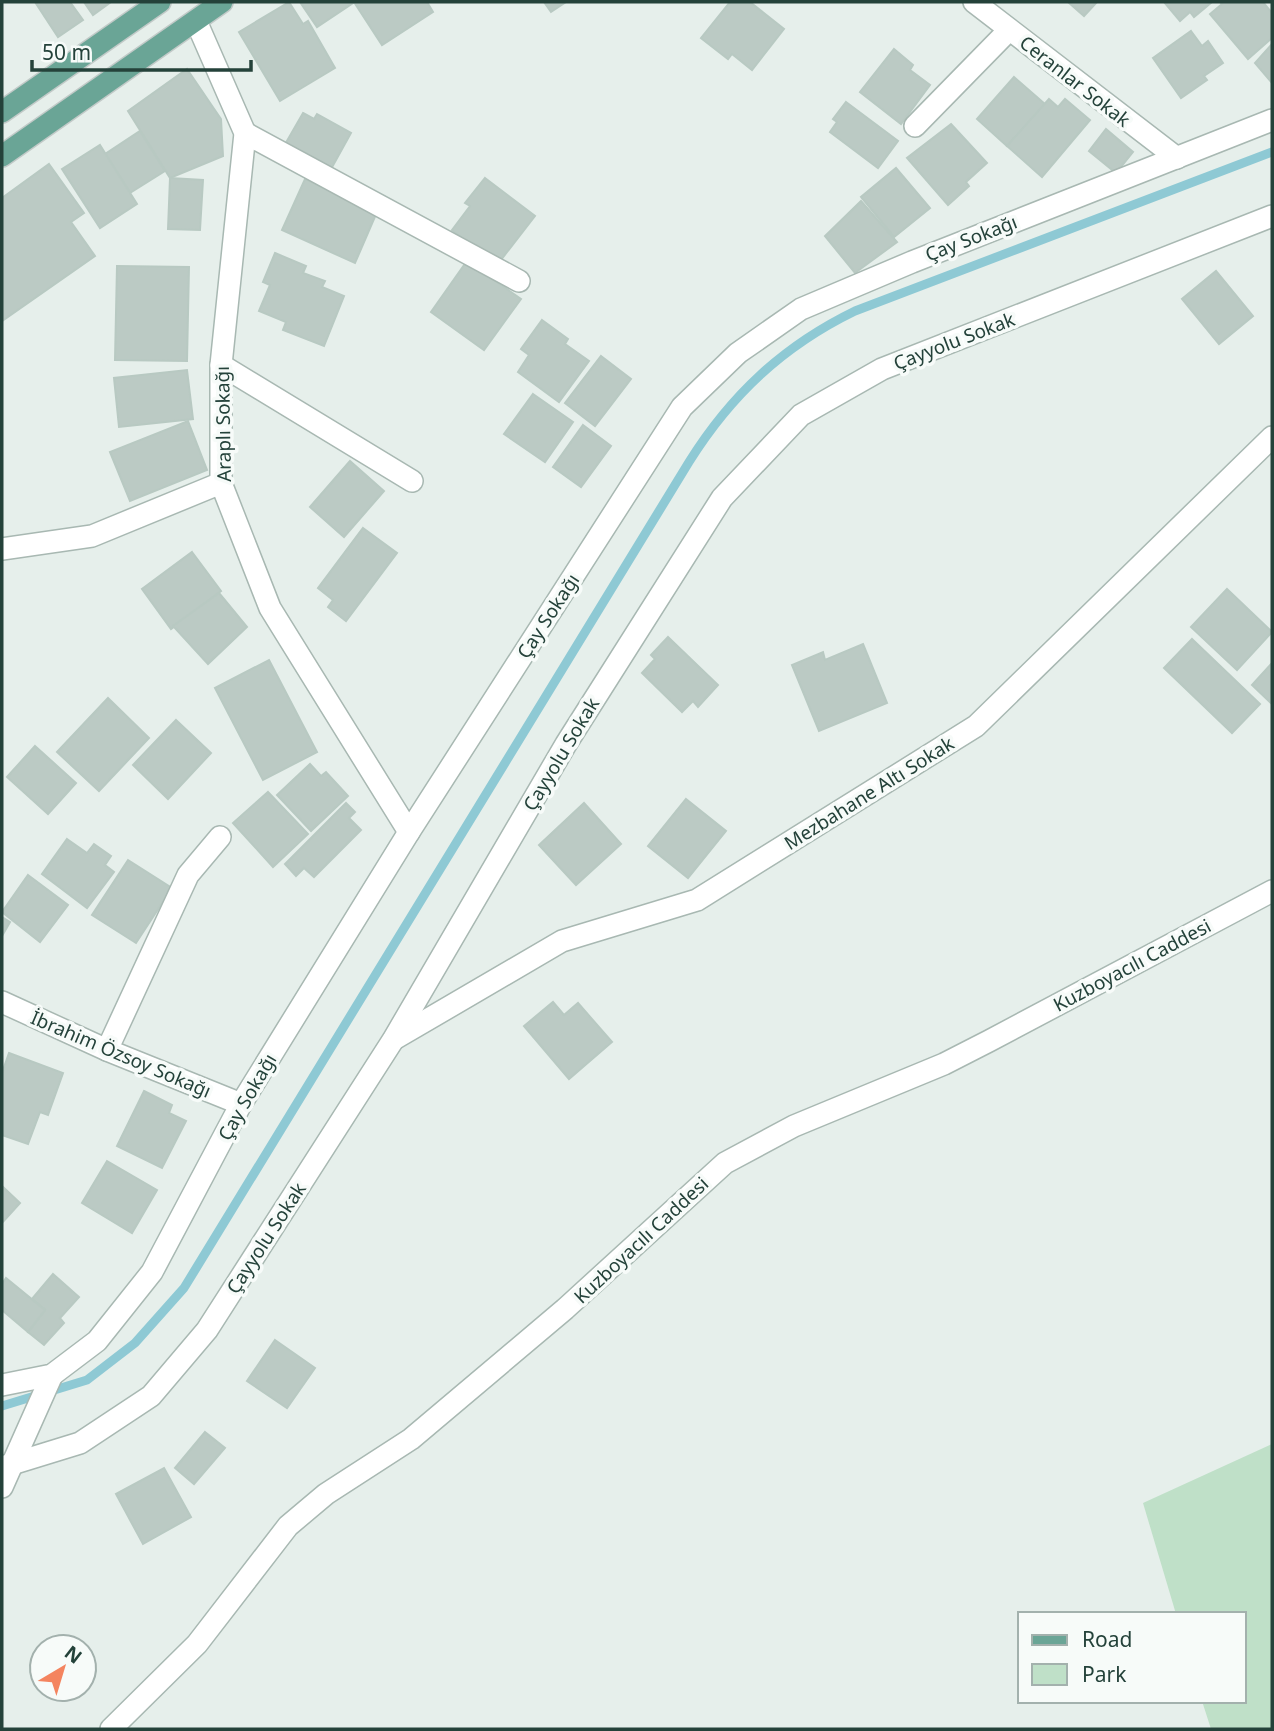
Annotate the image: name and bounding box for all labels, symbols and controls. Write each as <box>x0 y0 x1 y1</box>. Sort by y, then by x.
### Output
scale bar <box>32 28 250 72</box>
street label: Ceranlar Sokak <box>1014 30 1136 132</box>
text: 50 m <box>42 38 91 66</box>
street label: Çay Sokağı <box>921 209 1021 267</box>
street label: Çayyolu Sokak <box>890 306 1018 376</box>
street label: Araplı Sokağı <box>209 366 237 482</box>
street label: Çay Sokağı <box>511 568 585 664</box>
street label: Çayyolu Sokak <box>517 692 605 816</box>
street label: Mezbahane Altı Sokak <box>779 730 959 856</box>
street label: Kuzboyacılı Caddesi <box>1049 912 1215 1018</box>
street label: İbrahim Özsoy Sokağı <box>27 1004 215 1104</box>
street label: Çay Sokağı <box>212 1049 282 1145</box>
street label: Kuzboyacılı Caddesi <box>568 1171 714 1309</box>
street label: Çayyolu Sokak <box>220 1177 312 1299</box>
legend <box>1018 1612 1246 1703</box>
text: Road <box>1082 1625 1132 1653</box>
north arrow <box>28 1633 98 1703</box>
text: N <box>59 1640 88 1670</box>
text: Park <box>1082 1660 1127 1688</box>

